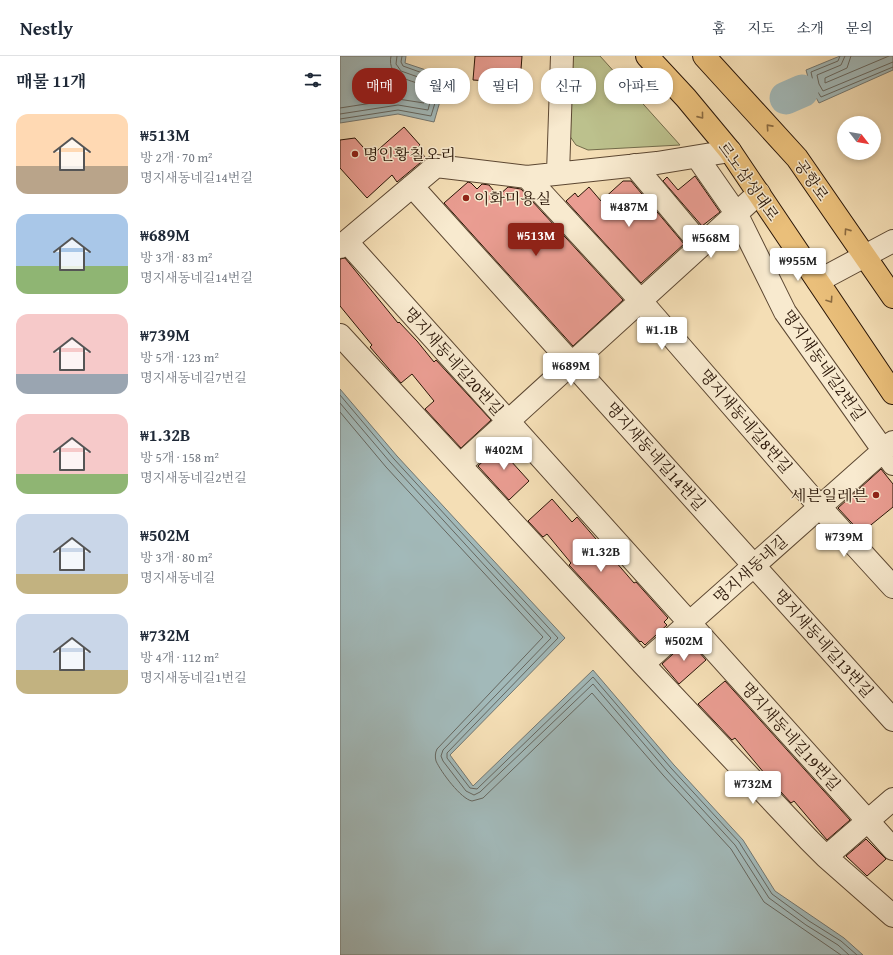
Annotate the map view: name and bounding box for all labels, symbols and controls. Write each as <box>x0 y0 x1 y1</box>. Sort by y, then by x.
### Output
text: Nestly <box>20 14 73 42</box>
text: 홈 <box>712 18 726 38</box>
text: 지도 <box>748 18 775 38</box>
text: 소개 <box>797 18 824 38</box>
text: 문의 <box>846 18 873 38</box>
text: 매물 11개 <box>16 68 87 93</box>
chip: 매매 <box>352 68 407 104</box>
chip: 월세 <box>415 68 470 104</box>
chip: 필터 <box>478 68 533 104</box>
chip: 신규 <box>541 68 596 104</box>
chip: 아파트 <box>604 68 673 104</box>
icon: filters <box>302 69 324 91</box>
one-way arrow <box>697 112 704 119</box>
north arrow <box>837 116 881 160</box>
map controls <box>837 116 881 160</box>
text: ₩513M <box>140 122 190 147</box>
one-way arrow <box>766 124 773 132</box>
icon: home <box>48 130 96 178</box>
street label: 르노삼성대로 <box>713 136 786 226</box>
place label: 명인황칠오리 <box>363 142 456 166</box>
text: 방 2개 · 70 m² <box>140 148 213 167</box>
marker: 명인황칠오리 <box>350 149 360 159</box>
street label: 공항로 <box>789 154 835 206</box>
text: 명지새동네길14번길 <box>140 168 253 187</box>
place label: 이화미용실 <box>474 186 551 210</box>
marker: 이화미용실 <box>461 193 471 203</box>
pin: ₩487M <box>601 194 657 228</box>
text: ₩487M <box>610 197 648 216</box>
text: ₩689M <box>140 222 190 247</box>
pin: ₩513M <box>508 223 564 257</box>
pin: ₩568M <box>683 225 739 259</box>
text: ₩513M <box>517 226 555 245</box>
text: ₩568M <box>692 228 730 247</box>
one-way arrow <box>845 228 852 235</box>
icon: home <box>48 230 96 278</box>
text: 방 3개 · 83 m² <box>140 248 213 267</box>
pin: ₩955M <box>770 248 826 282</box>
text: ₩955M <box>779 251 817 270</box>
text: 명지새동네길14번길 <box>140 268 253 287</box>
one-way arrow <box>825 295 832 302</box>
street label: 명지새동네길20번길 <box>399 301 509 421</box>
street label: 명지새동네길2번길 <box>776 304 872 426</box>
pin: ₩1.1B <box>634 317 690 351</box>
text: ₩1.1B <box>646 320 678 339</box>
text: ₩739M <box>140 322 190 347</box>
icon: home <box>48 330 96 378</box>
text: 방 5개 · 123 m² <box>140 348 219 367</box>
pin: ₩689M <box>543 353 599 387</box>
text: ₩689M <box>552 356 590 375</box>
street label: 명지새동네길8번길 <box>694 364 798 478</box>
text: 명지새동네길7번길 <box>140 368 247 387</box>
street label: 명지새동네길14번길 <box>601 396 711 516</box>
text: ₩1.32B <box>140 422 191 447</box>
icon: home <box>48 430 96 478</box>
pin: ₩402M <box>476 437 532 471</box>
text: ₩402M <box>485 440 523 459</box>
text: 방 5개 · 158 m² <box>140 448 219 467</box>
text: 명지새동네길2번길 <box>140 468 247 487</box>
place label: 세븐일레븐 <box>791 483 869 507</box>
marker: 세븐일레븐 <box>871 490 881 500</box>
text: ₩502M <box>140 522 190 547</box>
pin: ₩739M <box>816 524 872 558</box>
text: ₩739M <box>825 527 863 546</box>
street label: 명지새동네길 <box>708 529 792 609</box>
icon: home <box>48 530 96 578</box>
pin: ₩1.32B <box>568 539 634 573</box>
text: ₩1.32B <box>582 542 620 561</box>
text: 방 3개 · 80 m² <box>140 548 213 567</box>
text: 명지새동네길 <box>140 568 215 587</box>
street label: 명지새동네길13번길 <box>769 583 879 703</box>
text: ₩732M <box>140 622 190 647</box>
pin: ₩502M <box>656 628 712 662</box>
icon: home <box>48 630 96 678</box>
text: ₩502M <box>665 631 703 650</box>
text: 방 4개 · 112 m² <box>140 648 219 667</box>
text: 명지새동네길1번길 <box>140 668 247 687</box>
street label: 명지새동네길19번길 <box>736 676 846 796</box>
pin: ₩732M <box>725 771 781 805</box>
text: ₩732M <box>734 774 772 793</box>

